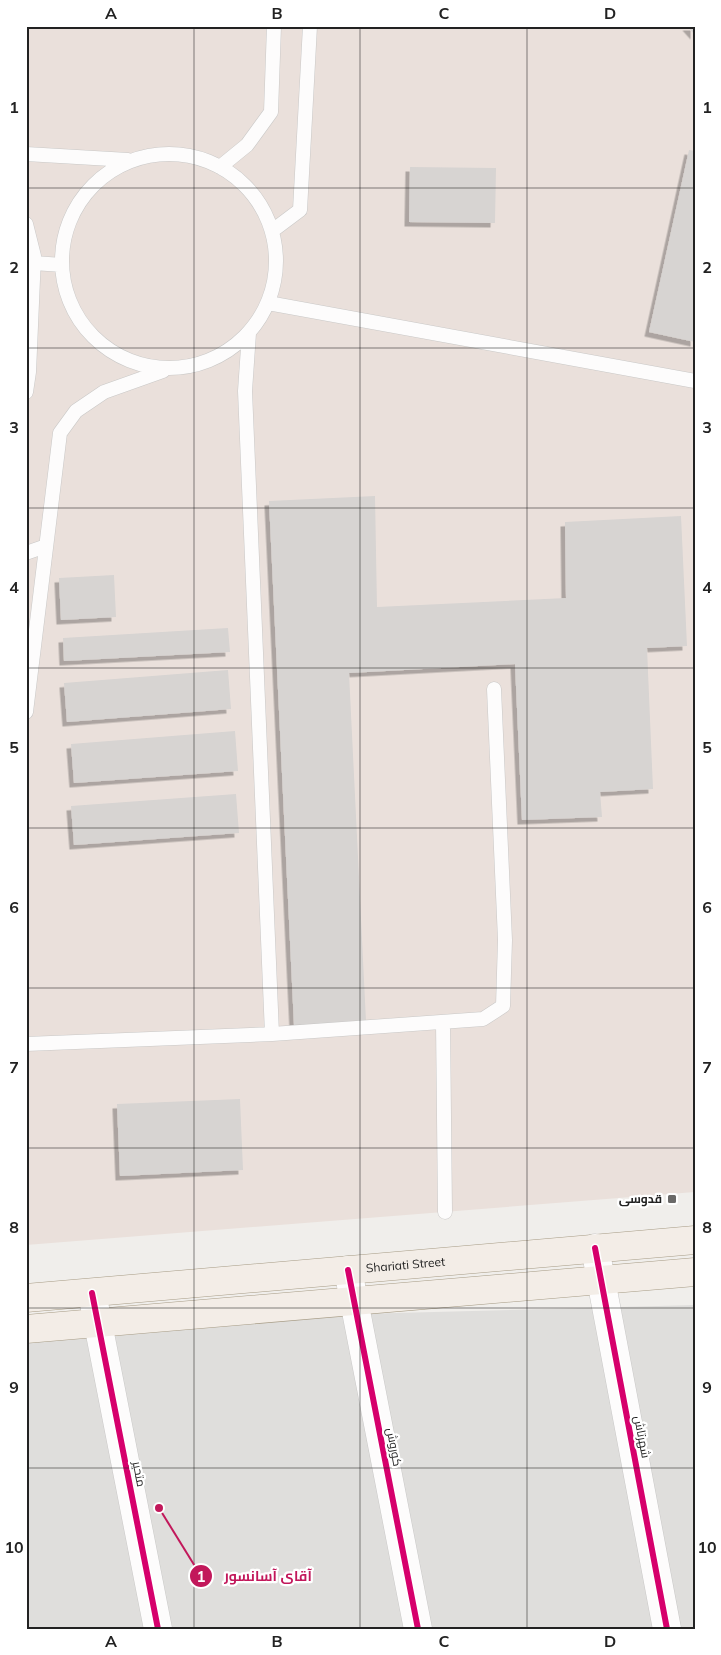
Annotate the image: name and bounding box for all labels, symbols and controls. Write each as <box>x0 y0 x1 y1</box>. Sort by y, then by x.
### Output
text: A <box>105 3 117 23</box>
text: B <box>271 3 283 23</box>
text: C <box>439 3 450 23</box>
text: D <box>604 3 616 23</box>
text: 1 <box>9 97 19 117</box>
text: 1 <box>702 97 712 117</box>
text: 2 <box>9 257 19 277</box>
text: 2 <box>702 257 712 277</box>
text: 3 <box>9 417 19 437</box>
text: 3 <box>702 417 712 437</box>
text: 4 <box>9 577 19 597</box>
text: 4 <box>702 577 712 597</box>
text: 5 <box>9 737 19 757</box>
text: 5 <box>702 737 712 757</box>
text: 6 <box>9 897 19 917</box>
text: 6 <box>702 897 712 917</box>
text: 7 <box>9 1057 19 1077</box>
text: 7 <box>702 1057 712 1077</box>
place label: قدوسی <box>619 1191 662 1207</box>
marker: قدوسی <box>666 1193 678 1205</box>
text: 8 <box>9 1217 19 1237</box>
text: 8 <box>702 1217 712 1237</box>
street label: Shariati Street <box>365 1254 446 1276</box>
text: 9 <box>9 1377 19 1397</box>
text: 9 <box>702 1377 712 1397</box>
street label: شهرتاش <box>631 1414 654 1459</box>
street label: کوروش <box>383 1426 406 1467</box>
street label: متحیر <box>129 1459 149 1488</box>
text: 10 <box>4 1537 24 1557</box>
text: 10 <box>697 1537 717 1557</box>
callout: آقای آسانسور <box>189 1562 322 1591</box>
text: 1 <box>196 1567 206 1586</box>
text: آقای آسانسور <box>223 1567 312 1585</box>
text: A <box>105 1631 117 1651</box>
text: B <box>271 1631 283 1651</box>
text: C <box>439 1631 450 1651</box>
text: D <box>604 1631 616 1651</box>

